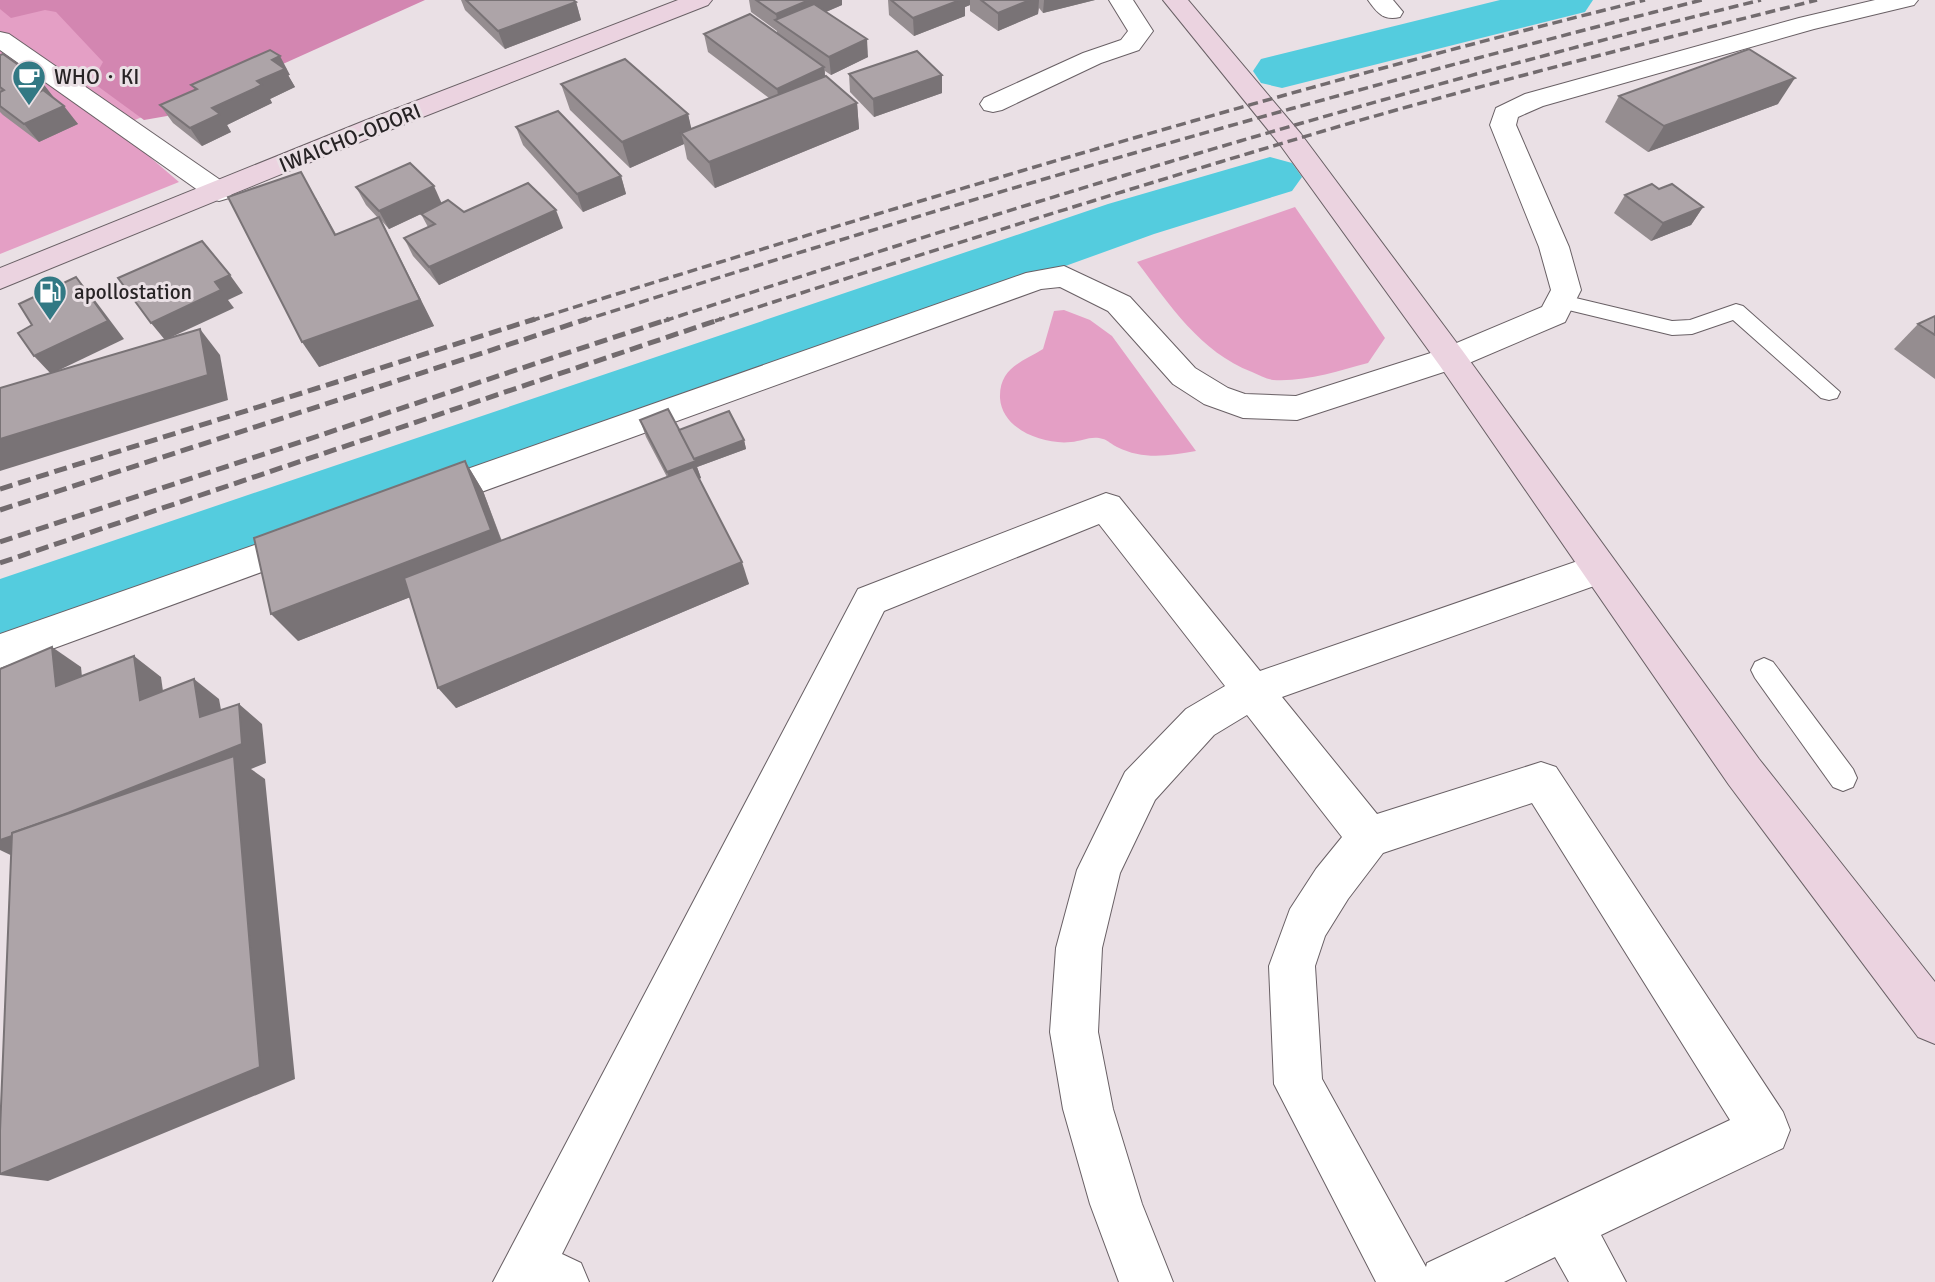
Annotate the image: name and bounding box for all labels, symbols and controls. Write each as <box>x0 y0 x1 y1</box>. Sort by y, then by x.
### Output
cafe icon: WHO・KI <box>10 58 48 107</box>
place label: WHO・KI <box>54 64 140 90</box>
street label: IWAICHO-ODORI <box>275 98 425 178</box>
fuel station icon: apollostation <box>31 273 69 322</box>
place label: apollostation <box>74 279 192 305</box>

